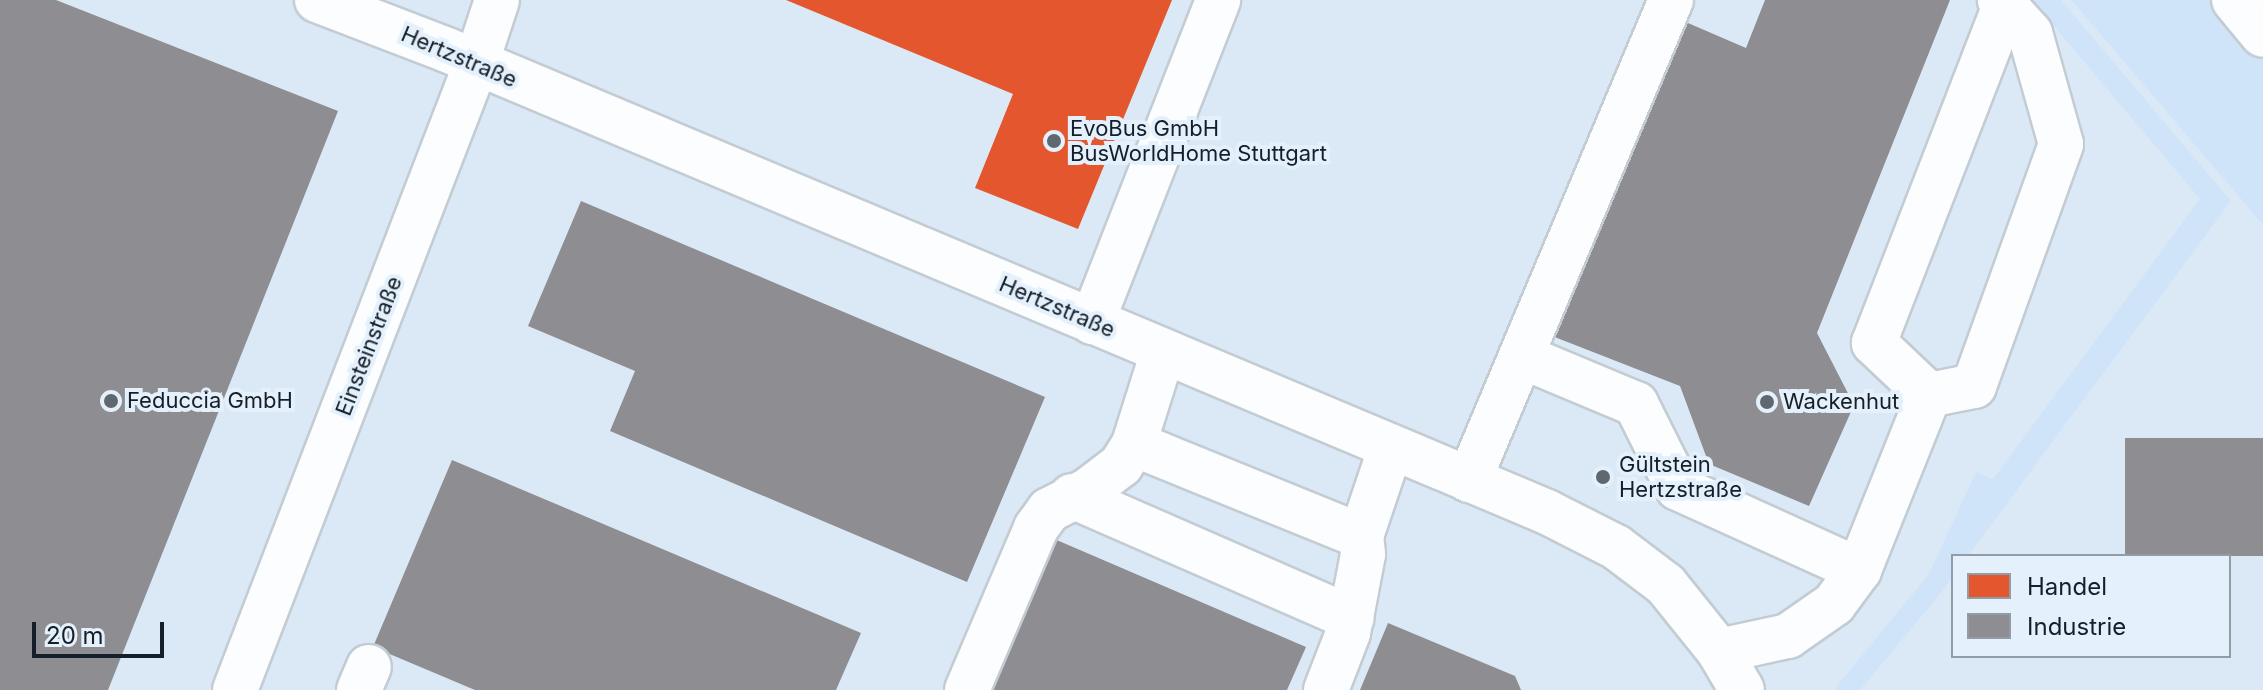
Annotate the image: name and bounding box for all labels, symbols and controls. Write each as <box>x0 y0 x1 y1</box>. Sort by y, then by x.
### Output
street label: Hertzstraße <box>397 21 521 93</box>
place label: EvoBus GmbH BusWorldHome Stuttgart <box>1070 115 1327 166</box>
marker: EvoBus GmbH BusWorldHome Stuttgart <box>1045 132 1063 150</box>
street label: Hertzstraße <box>995 271 1119 343</box>
street label: Einsteinstraße <box>330 273 408 419</box>
place label: Feduccia GmbH <box>127 388 293 414</box>
place label: Wackenhut <box>1783 389 1899 415</box>
marker: Feduccia GmbH <box>102 392 120 410</box>
marker: Wackenhut <box>1758 393 1776 411</box>
place label: Gültstein Hertzstraße <box>1619 451 1742 502</box>
marker: Gültstein Hertzstraße <box>1594 468 1612 486</box>
legend <box>1951 554 2231 658</box>
text: Handel <box>2027 572 2107 601</box>
scale bar <box>36 606 168 656</box>
text: Industrie <box>2027 612 2126 641</box>
text: 20 m <box>46 621 104 650</box>

